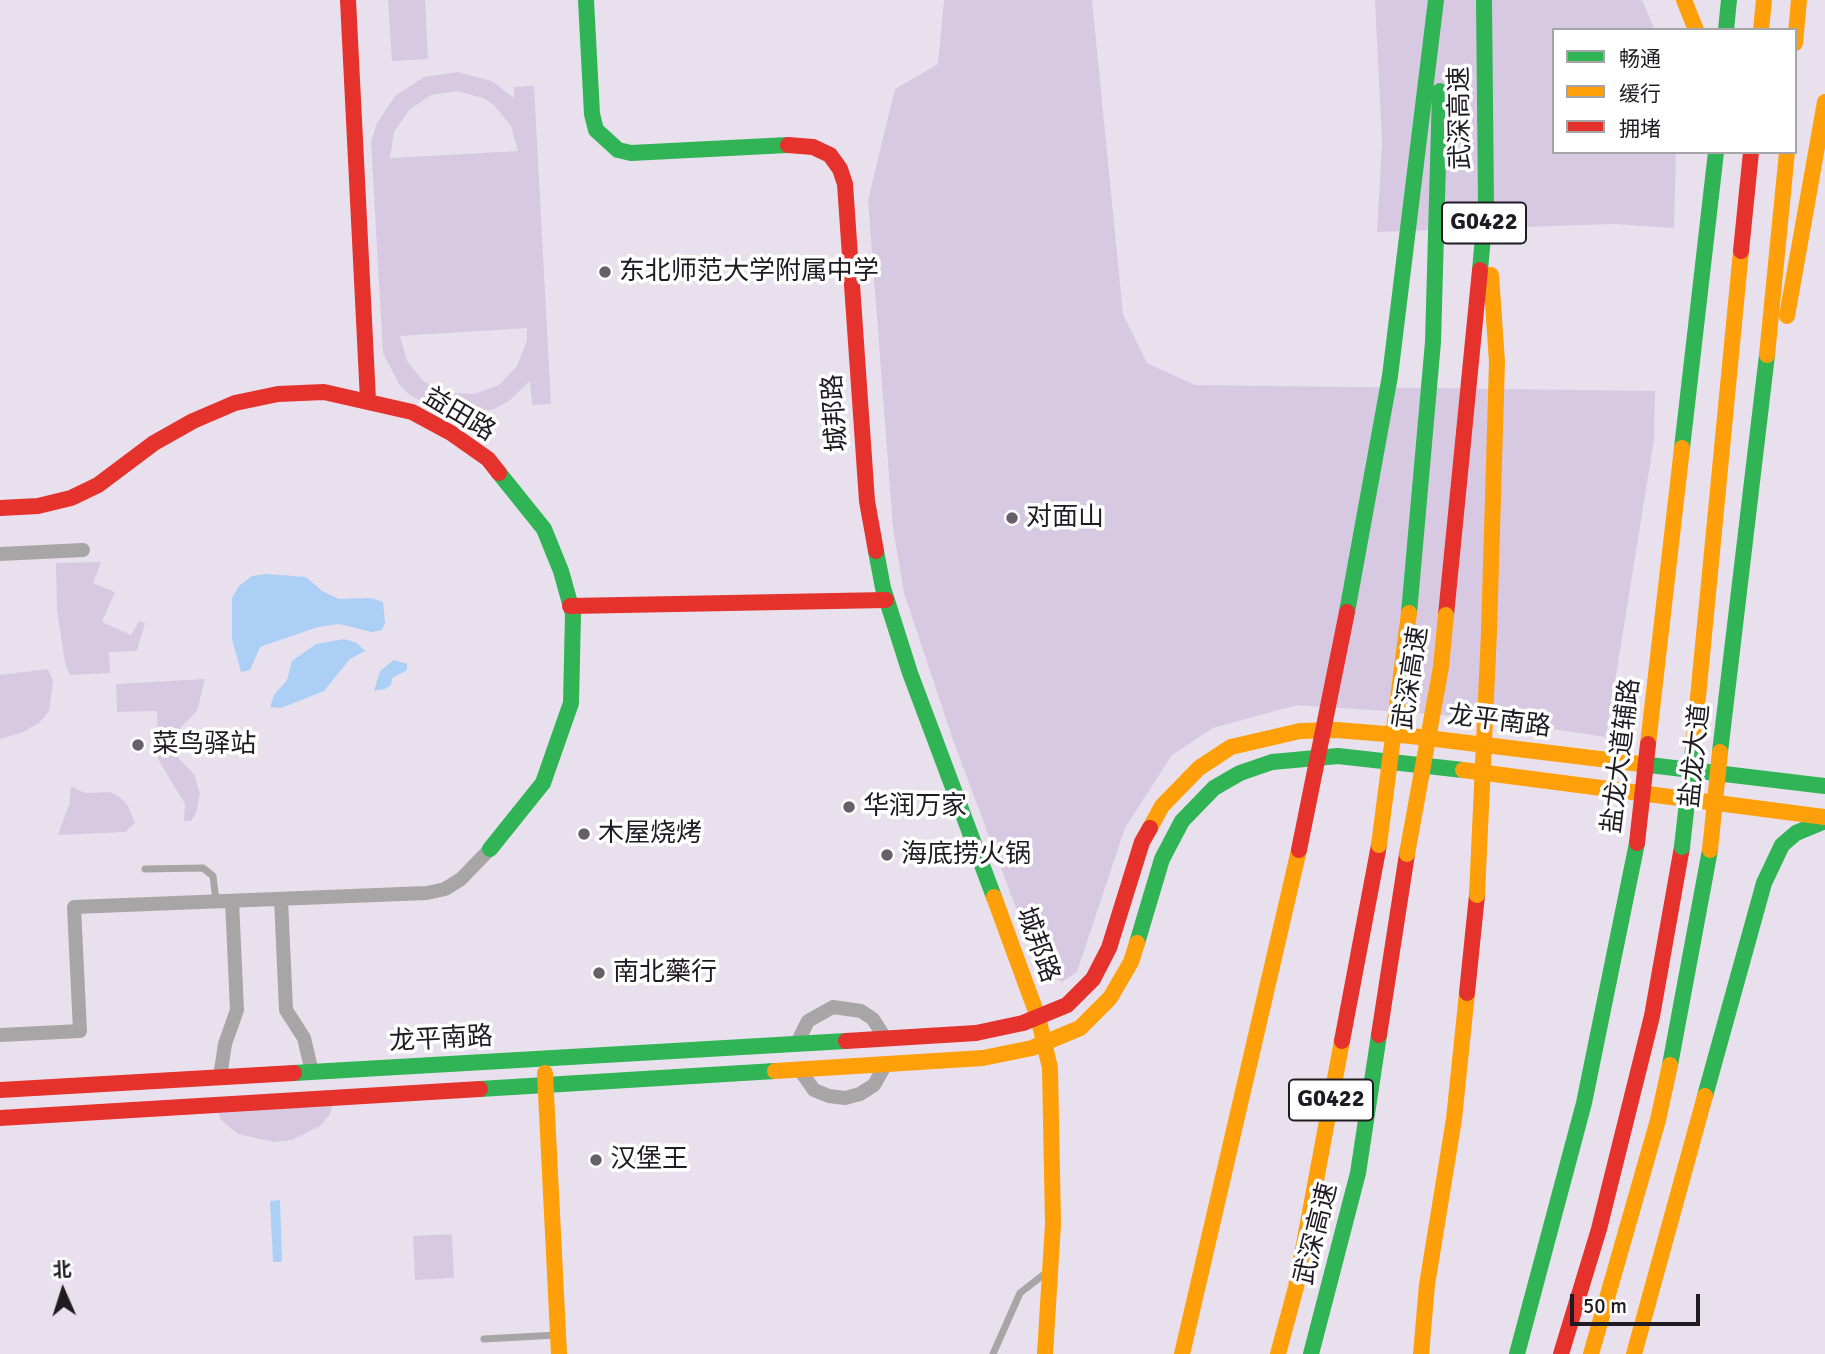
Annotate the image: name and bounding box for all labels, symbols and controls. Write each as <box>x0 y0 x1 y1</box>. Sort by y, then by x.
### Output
legend <box>1552 28 1797 154</box>
text: 畅通 <box>1619 46 1661 72</box>
street label: 武深高速 <box>1444 66 1478 170</box>
text: 缓行 <box>1619 81 1661 107</box>
text: 拥堵 <box>1619 116 1661 142</box>
road number: G0422 <box>1442 202 1526 244</box>
place label: 东北师范大学附属中学 <box>619 256 879 288</box>
marker: 东北师范大学附属中学 <box>597 264 613 280</box>
street label: 城邦路 <box>818 373 854 453</box>
street label: 益田路 <box>418 382 500 448</box>
place label: 对面山 <box>1026 502 1104 534</box>
marker: 对面山 <box>1004 510 1020 526</box>
street label: 武深高速 <box>1388 624 1436 732</box>
street label: 盐龙大道辅路 <box>1597 677 1647 835</box>
street label: 龙平南路 <box>1445 700 1553 744</box>
street label: 盐龙大道 <box>1675 703 1717 809</box>
place label: 菜鸟驿站 <box>152 729 256 761</box>
marker: 菜鸟驿站 <box>130 737 146 753</box>
place label: 华润万家 <box>863 791 967 823</box>
marker: 华润万家 <box>841 799 857 815</box>
place label: 木屋烧烤 <box>598 818 702 850</box>
marker: 木屋烧烤 <box>576 826 592 842</box>
place label: 海底捞火锅 <box>901 839 1031 871</box>
marker: 海底捞火锅 <box>879 847 895 863</box>
street label: 城邦路 <box>1009 903 1065 987</box>
place label: 南北藥行 <box>613 957 717 989</box>
marker: 南北藥行 <box>591 965 607 981</box>
street label: 龙平南路 <box>388 1022 494 1058</box>
road number: G0422 <box>1289 1080 1373 1120</box>
place label: 汉堡王 <box>610 1144 688 1176</box>
marker: 汉堡王 <box>588 1152 604 1168</box>
street label: 武深高速 <box>1289 1180 1345 1288</box>
north arrow <box>28 1256 98 1326</box>
text: 北 <box>52 1258 72 1283</box>
scale bar <box>1573 1280 1702 1324</box>
text: 50 m <box>1583 1293 1627 1319</box>

